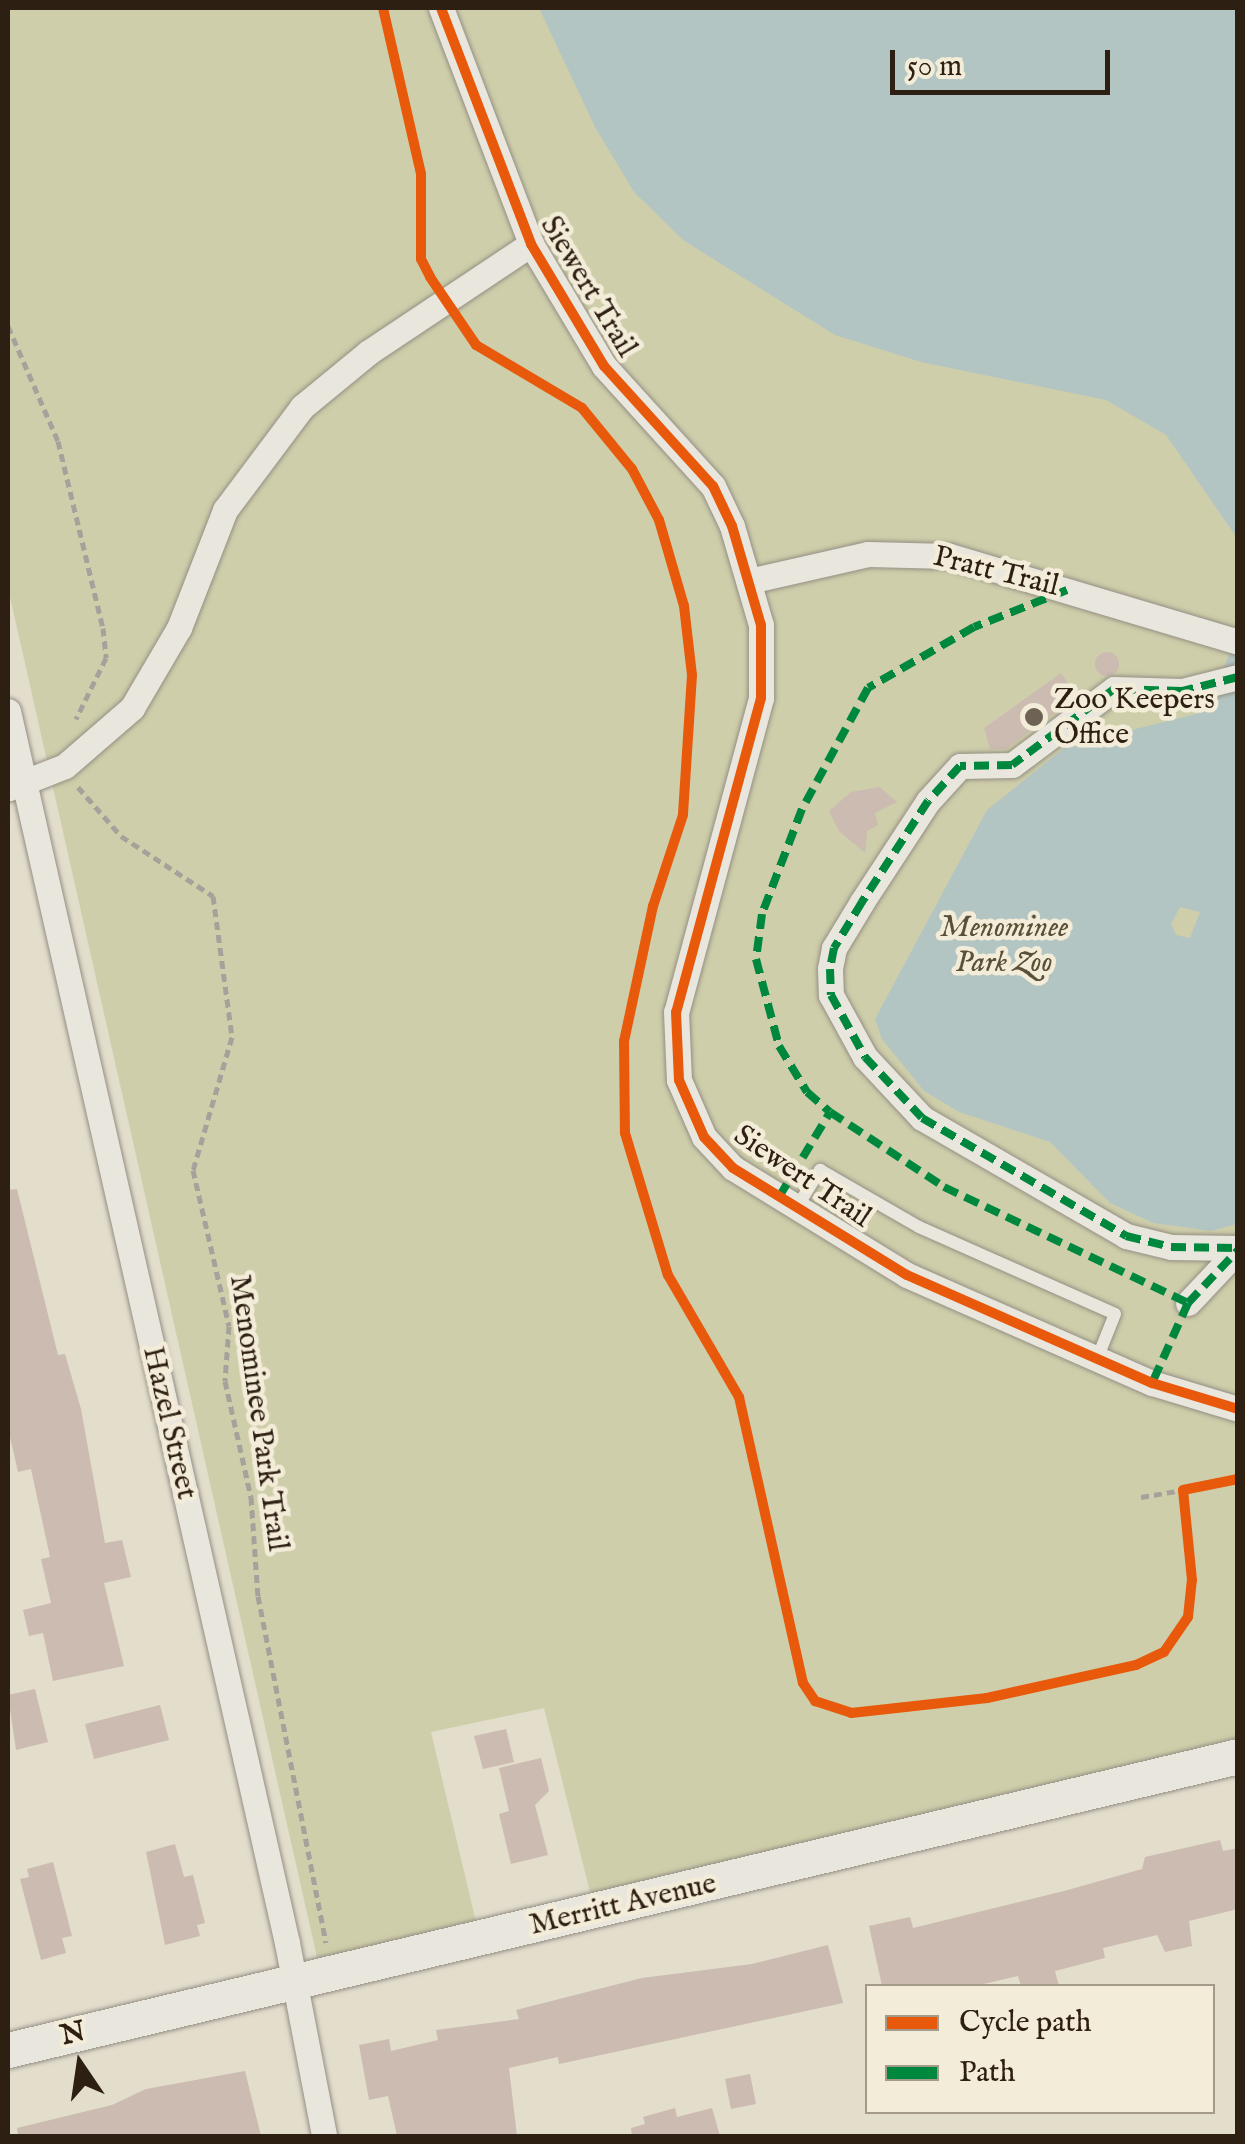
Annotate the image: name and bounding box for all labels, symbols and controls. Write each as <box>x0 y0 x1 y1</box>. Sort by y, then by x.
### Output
scale bar <box>895 30 1115 92</box>
text: 50 m <box>907 48 962 86</box>
street label: Siewert Trail <box>532 210 644 364</box>
street label: Pratt Trail <box>929 539 1063 605</box>
place label: Zoo Keepers Office <box>1054 682 1215 752</box>
marker: Zoo Keepers Office <box>1023 706 1045 728</box>
park label: Menominee Park Zoo <box>940 910 1068 980</box>
street label: Siewert Trail <box>726 1118 878 1236</box>
street label: Menominee Park Trail <box>221 1273 295 1553</box>
street label: Hazel Street <box>134 1343 204 1503</box>
street label: Merritt Avenue <box>526 1866 720 1944</box>
legend <box>865 1984 1215 2114</box>
text: Cycle path <box>959 2004 1092 2042</box>
north arrow <box>30 2014 130 2114</box>
text: N <box>57 2015 89 2054</box>
text: Path <box>959 2054 1015 2092</box>

